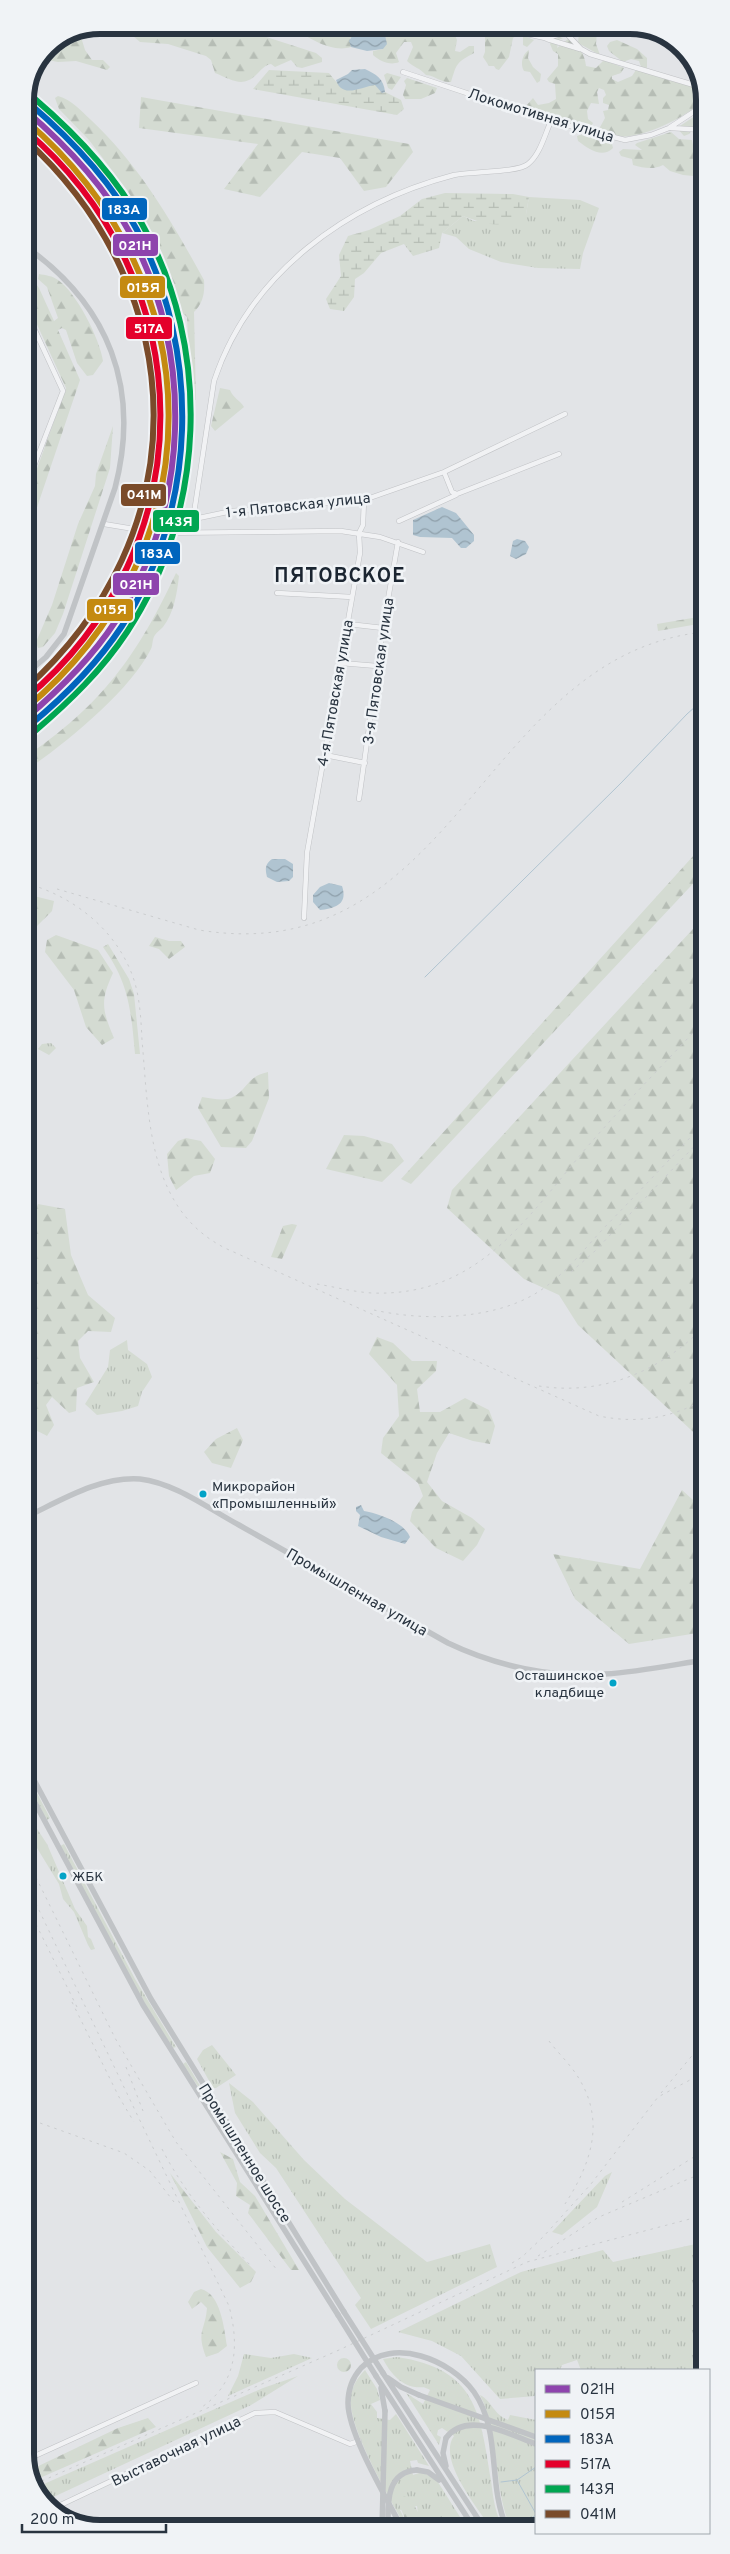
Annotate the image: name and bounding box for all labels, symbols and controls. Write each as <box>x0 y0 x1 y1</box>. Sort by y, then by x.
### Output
street label: Локомотивная улица <box>465 85 616 148</box>
line badge: 183А <box>101 197 148 221</box>
text: 183А <box>108 202 140 219</box>
line badge: 021Н <box>112 233 159 257</box>
text: 021Н <box>118 238 152 255</box>
line badge: 015Я <box>119 275 166 299</box>
text: 015Я <box>126 280 160 297</box>
line badge: 517А <box>125 316 173 340</box>
text: 517А <box>134 321 164 338</box>
line badge: 041М <box>120 483 167 507</box>
text: 041М <box>126 487 162 504</box>
street label: 1-я Пятовская улица <box>225 489 371 524</box>
line badge: 143Я <box>152 509 200 533</box>
text: 143Я <box>159 514 193 531</box>
line badge: 183А <box>134 541 181 565</box>
text: 183А <box>141 546 173 563</box>
district label: ПЯТОВСКОЕ <box>274 564 406 590</box>
line badge: 021Н <box>112 572 160 596</box>
text: 021Н <box>119 577 153 594</box>
street label: 3-я Пятовская улица <box>360 597 399 746</box>
line badge: 015Я <box>86 598 134 622</box>
text: 015Я <box>93 602 127 619</box>
street label: 4-я Пятовская улица <box>314 618 359 768</box>
place label: Микрорайон «Промышленный» <box>212 1479 336 1513</box>
marker: Микрорайон «Промышленный» <box>198 1489 208 1499</box>
street label: Промышленная улица <box>282 1545 430 1642</box>
place label: Осташинское кладбище <box>514 1668 604 1702</box>
marker: Осташинское кладбище <box>608 1678 618 1688</box>
place label: ЖБК <box>72 1869 104 1886</box>
marker: ЖБК <box>58 1871 68 1881</box>
street label: Промышленное шоссе <box>193 2081 294 2227</box>
legend <box>535 2369 710 2534</box>
text: 021Н <box>580 2381 615 2400</box>
text: 015Я <box>580 2406 615 2425</box>
street label: Выставочная улица <box>109 2413 244 2492</box>
text: 183А <box>580 2431 614 2450</box>
text: 517А <box>580 2456 611 2475</box>
text: 143Я <box>580 2481 614 2500</box>
scale bar <box>22 2502 166 2534</box>
text: 041М <box>580 2506 617 2525</box>
text: 200 m <box>30 2511 75 2530</box>

